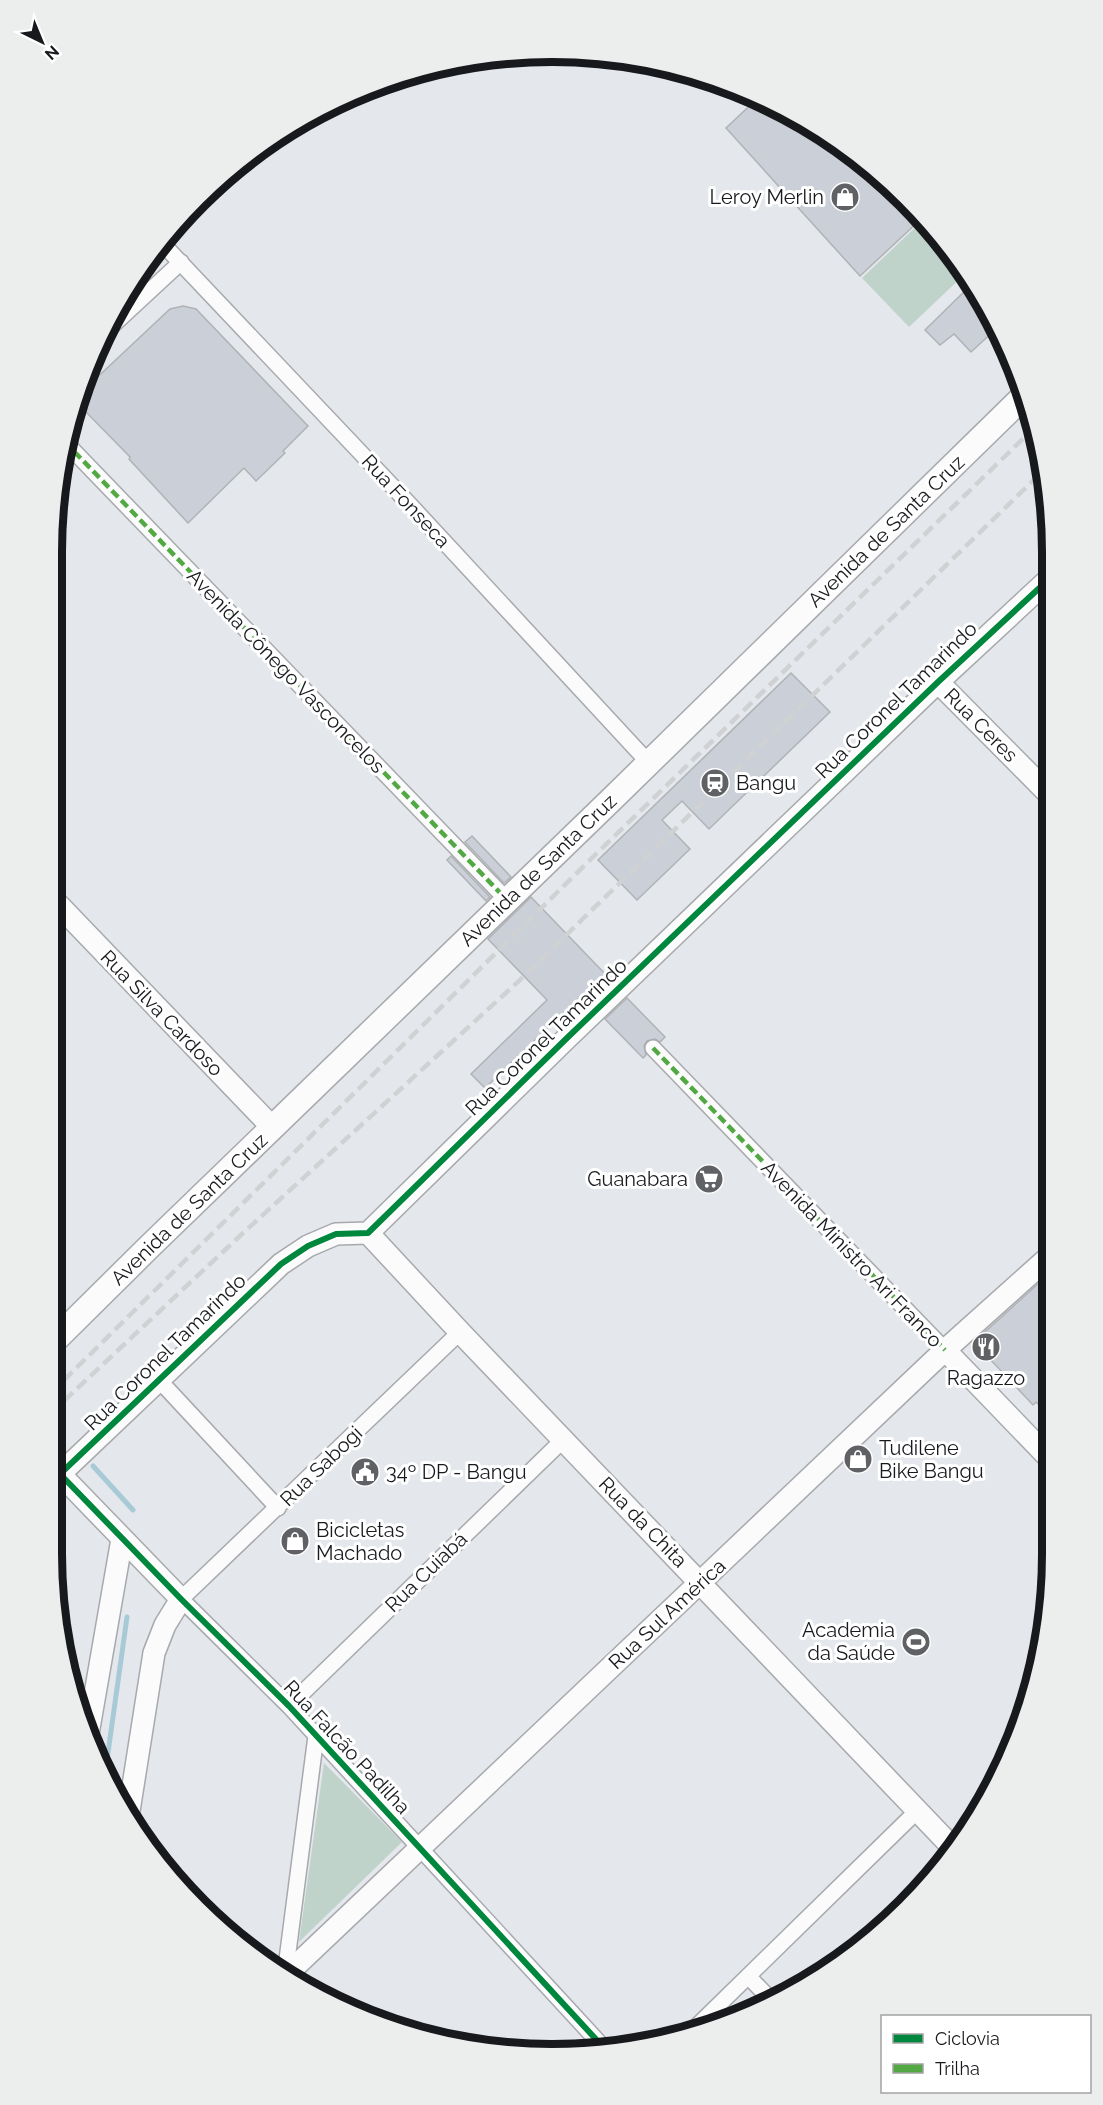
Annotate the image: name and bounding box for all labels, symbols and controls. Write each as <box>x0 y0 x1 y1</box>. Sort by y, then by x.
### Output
north arrow <box>12 12 72 72</box>
text: N <box>41 41 63 64</box>
shop icon: Leroy Merlin <box>829 181 861 213</box>
place label: Leroy Merlin <box>710 185 824 209</box>
street label: Rua Fonseca <box>357 449 455 553</box>
street label: Avenida de Santa Cruz <box>803 450 969 612</box>
street label: Avenida Cônego Vasconcelos <box>182 564 390 778</box>
street label: Rua Coronel Tamarindo <box>810 616 982 783</box>
street label: Rua Ceres <box>939 683 1023 767</box>
station icon: Bangu <box>699 767 731 799</box>
place label: Bangu <box>736 771 796 795</box>
street label: Avenida de Santa Cruz <box>455 789 621 951</box>
street label: Rua Silva Cardoso <box>96 945 228 1081</box>
street label: Rua Coronel Tamarindo <box>460 953 632 1120</box>
street label: Avenida de Santa Cruz <box>106 1128 272 1290</box>
street label: Avenida Ministro Ari Franco <box>757 1156 948 1352</box>
supermarket icon: Guanabara <box>693 1163 725 1195</box>
place label: Guanabara <box>587 1167 688 1191</box>
street label: Rua Coronel Tamarindo <box>79 1268 251 1435</box>
restaurant icon: Ragazzo <box>970 1331 1002 1363</box>
place label: Ragazzo <box>947 1366 1025 1390</box>
street label: Rua Sabogi <box>275 1421 367 1511</box>
place label: Tudilene Bike Bangu <box>879 1436 984 1483</box>
shop icon: Tudilene Bike Bangu <box>842 1443 874 1475</box>
public building icon: 34º DP - Bangu <box>349 1456 381 1488</box>
place label: 34º DP - Bangu <box>386 1460 527 1484</box>
street label: Rua da Chita <box>594 1472 692 1572</box>
place label: Bicicletas Machado <box>316 1518 404 1565</box>
shop icon: Bicicletas Machado <box>279 1525 311 1557</box>
street label: Rua Cuiabá <box>380 1527 472 1617</box>
street label: Rua Sul América <box>604 1554 730 1674</box>
place label: Academia da Saúde <box>802 1618 895 1665</box>
sports icon: Academia da Saúde <box>900 1626 932 1658</box>
street label: Rua Falcão Padilha <box>279 1675 415 1819</box>
legend <box>881 2015 1091 2093</box>
text: Ciclovia <box>935 2028 1000 2049</box>
text: Trilha <box>935 2058 980 2079</box>

